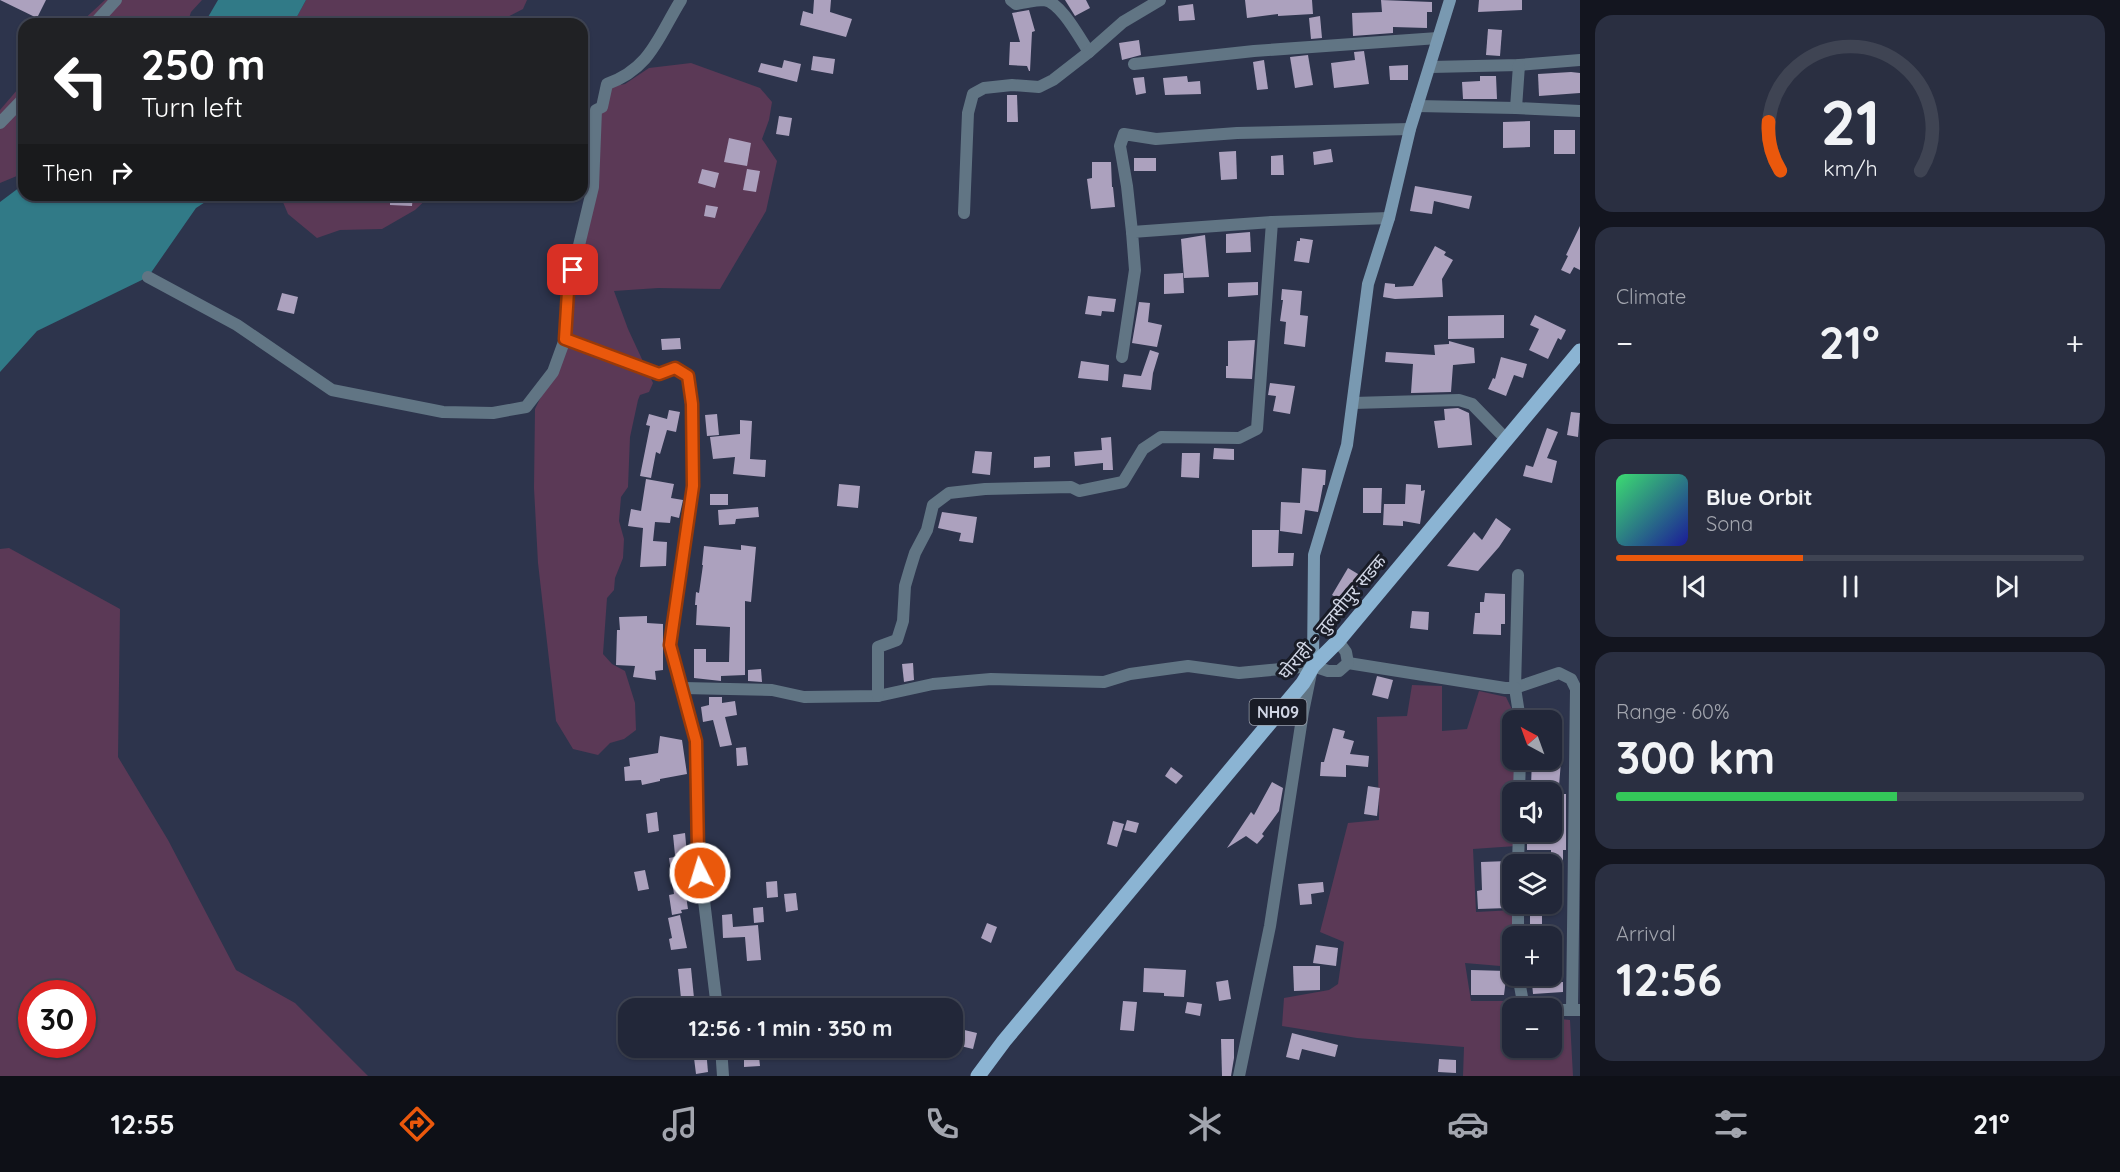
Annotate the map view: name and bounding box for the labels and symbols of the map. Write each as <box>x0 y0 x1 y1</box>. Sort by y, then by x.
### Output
pin <box>547 244 598 295</box>
street label: घोराही - तुलसीपुर सडक <box>1273 549 1392 685</box>
road number: NH09 <box>1250 699 1306 725</box>
north arrow <box>1502 710 1562 770</box>
position arrow <box>668 841 732 905</box>
speed limit sign: 30 <box>18 980 96 1058</box>

